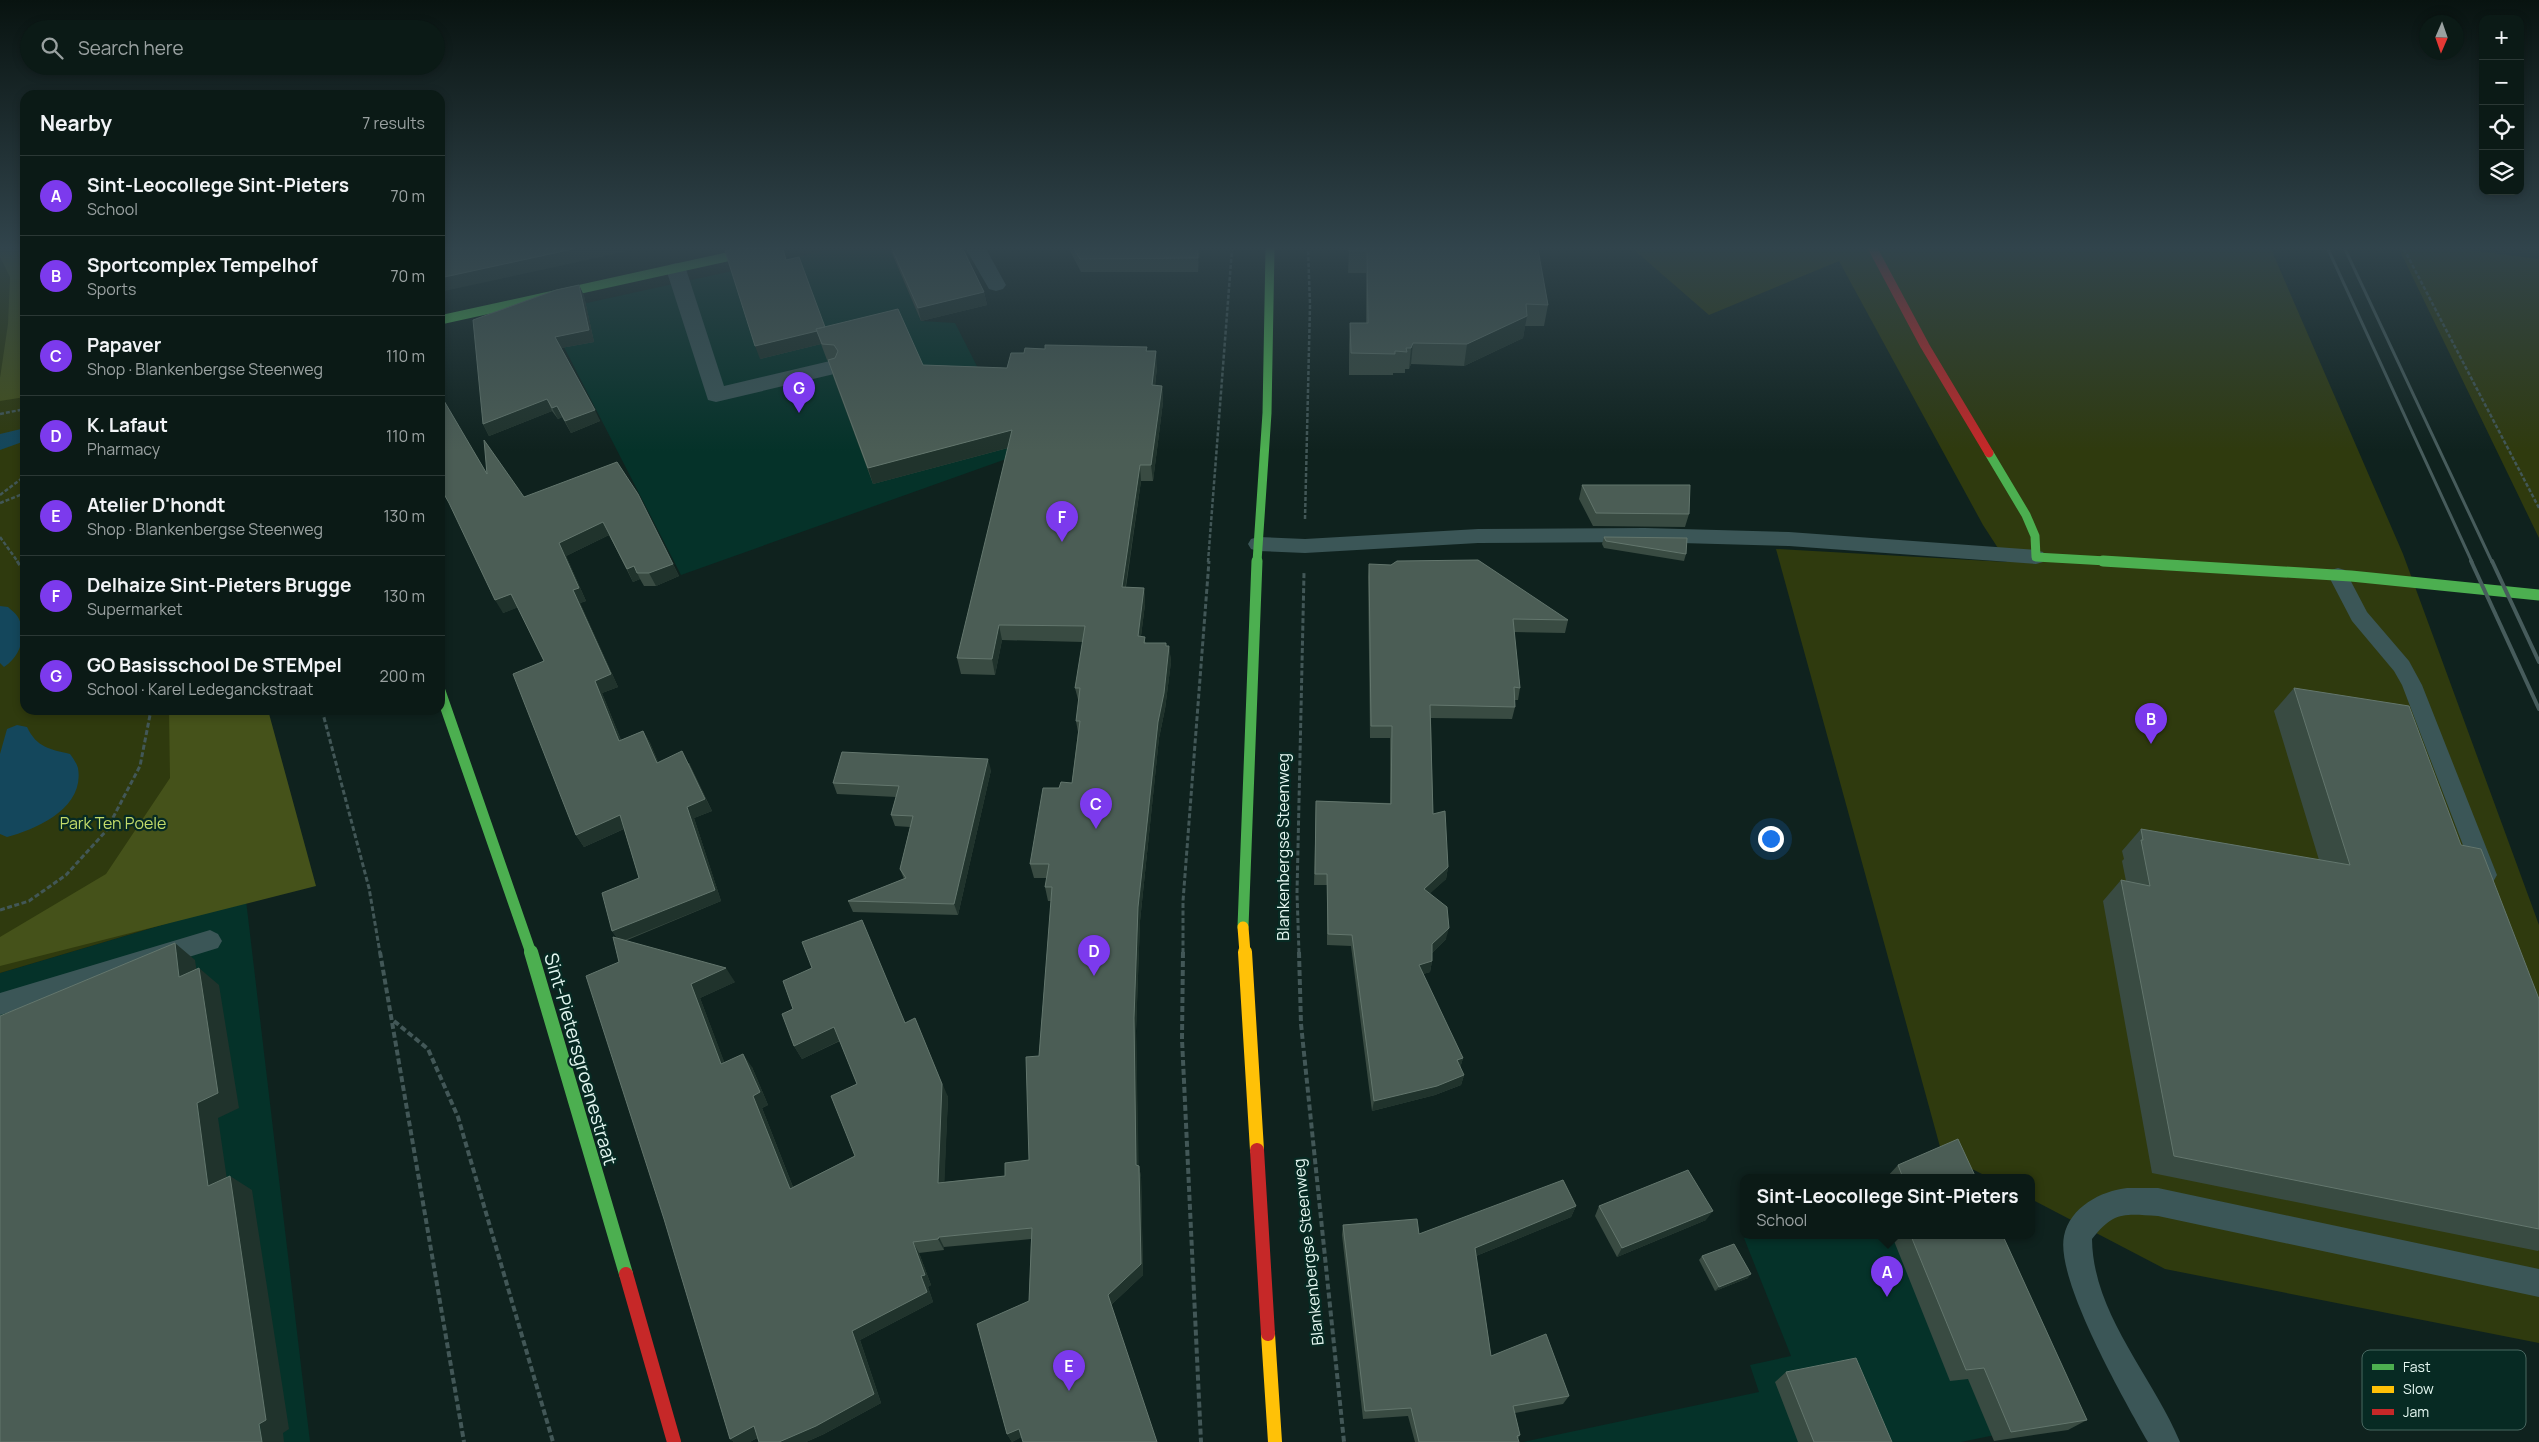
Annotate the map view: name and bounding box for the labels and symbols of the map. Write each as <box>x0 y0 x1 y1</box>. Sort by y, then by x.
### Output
north arrow <box>2419 15 2464 60</box>
pin: G <box>783 372 815 413</box>
pin: F <box>1046 501 1078 542</box>
pin: B <box>2135 703 2167 744</box>
street label: Blankenbergse Steenweg <box>1272 753 1294 941</box>
pin: C <box>1080 788 1112 829</box>
park label: Park Ten Poele <box>60 812 166 834</box>
your location <box>1758 826 1784 852</box>
pin: D <box>1078 935 1110 976</box>
street label: Sint-Pietersgroenestraat <box>538 950 624 1168</box>
street label: Blankenbergse Steenweg <box>1287 1157 1329 1347</box>
pin: A <box>1871 1256 1903 1297</box>
pin: E <box>1053 1350 1085 1391</box>
legend <box>2362 1350 2526 1430</box>
text: Fast <box>2403 1357 2431 1376</box>
text: Slow <box>2403 1379 2434 1398</box>
text: Jam <box>2403 1402 2429 1421</box>

